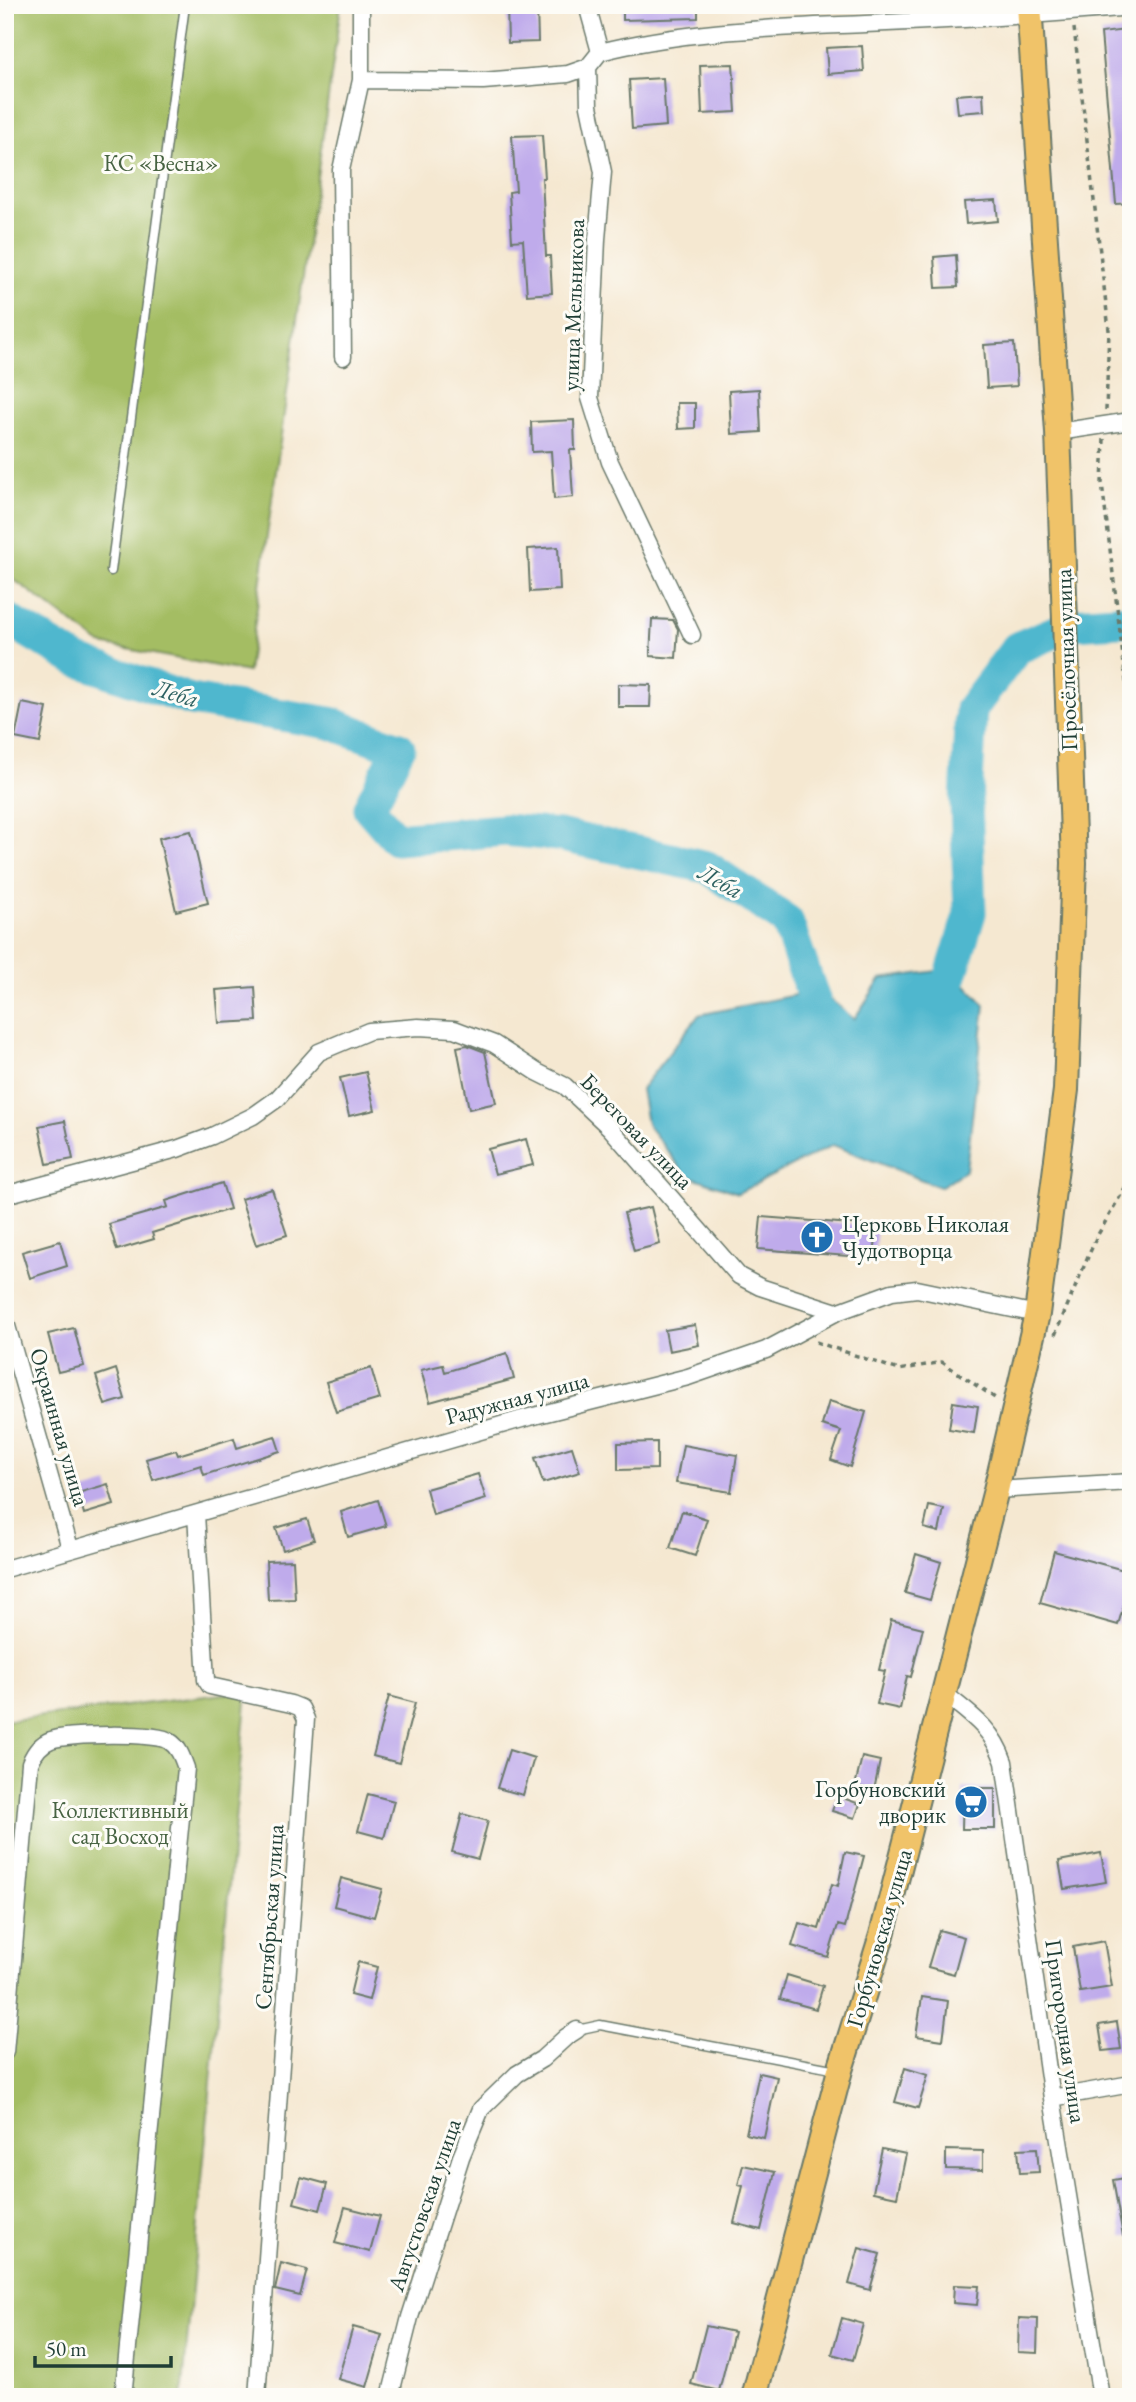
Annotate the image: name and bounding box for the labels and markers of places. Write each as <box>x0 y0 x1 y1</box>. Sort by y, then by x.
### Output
place label: Церковь Николая Чудотворца <box>842 1209 1009 1265</box>
church icon: Церковь Николая Чудотворца <box>798 1218 836 1256</box>
place label: Горбуновский дворик <box>815 1774 946 1830</box>
supermarket icon: Горбуновский дворик <box>952 1783 990 1821</box>

